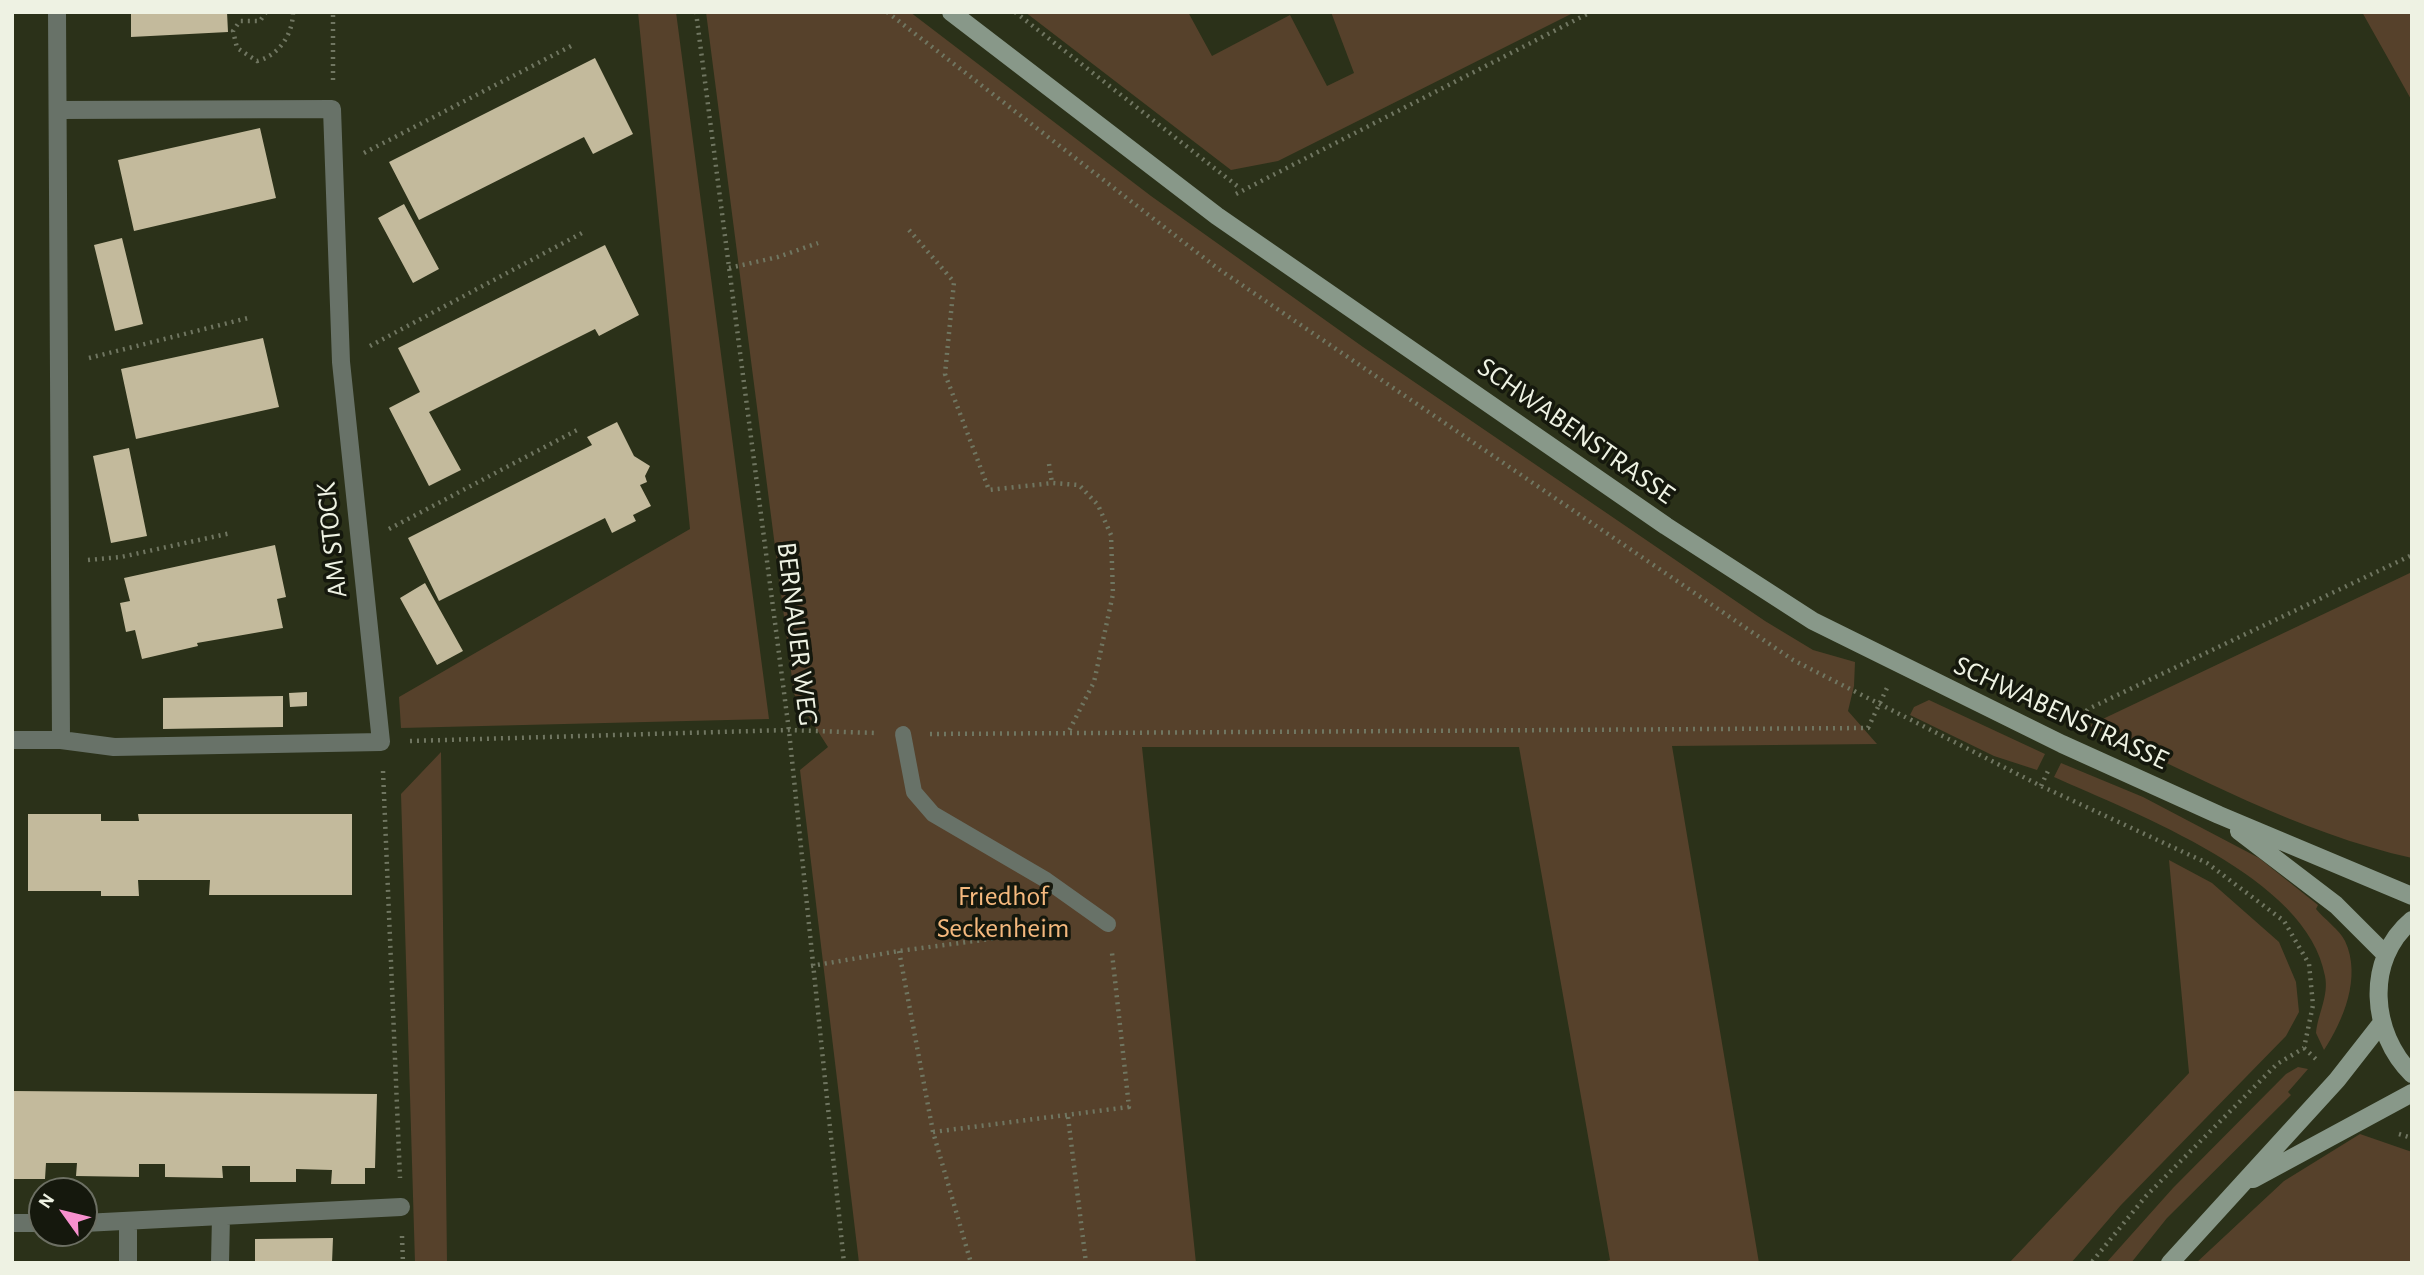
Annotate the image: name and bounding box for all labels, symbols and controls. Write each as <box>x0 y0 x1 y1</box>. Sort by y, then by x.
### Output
street label: SCHWABENSTRASSE <box>1471 350 1681 512</box>
street label: AM STOCK <box>309 481 355 599</box>
street label: BERNAUER WEG <box>769 540 825 728</box>
street label: SCHWABENSTRASSE <box>1948 649 2174 777</box>
park label: Friedhof Seckenheim <box>937 880 1069 946</box>
north arrow <box>28 1177 98 1247</box>
text: N <box>35 1190 58 1212</box>

